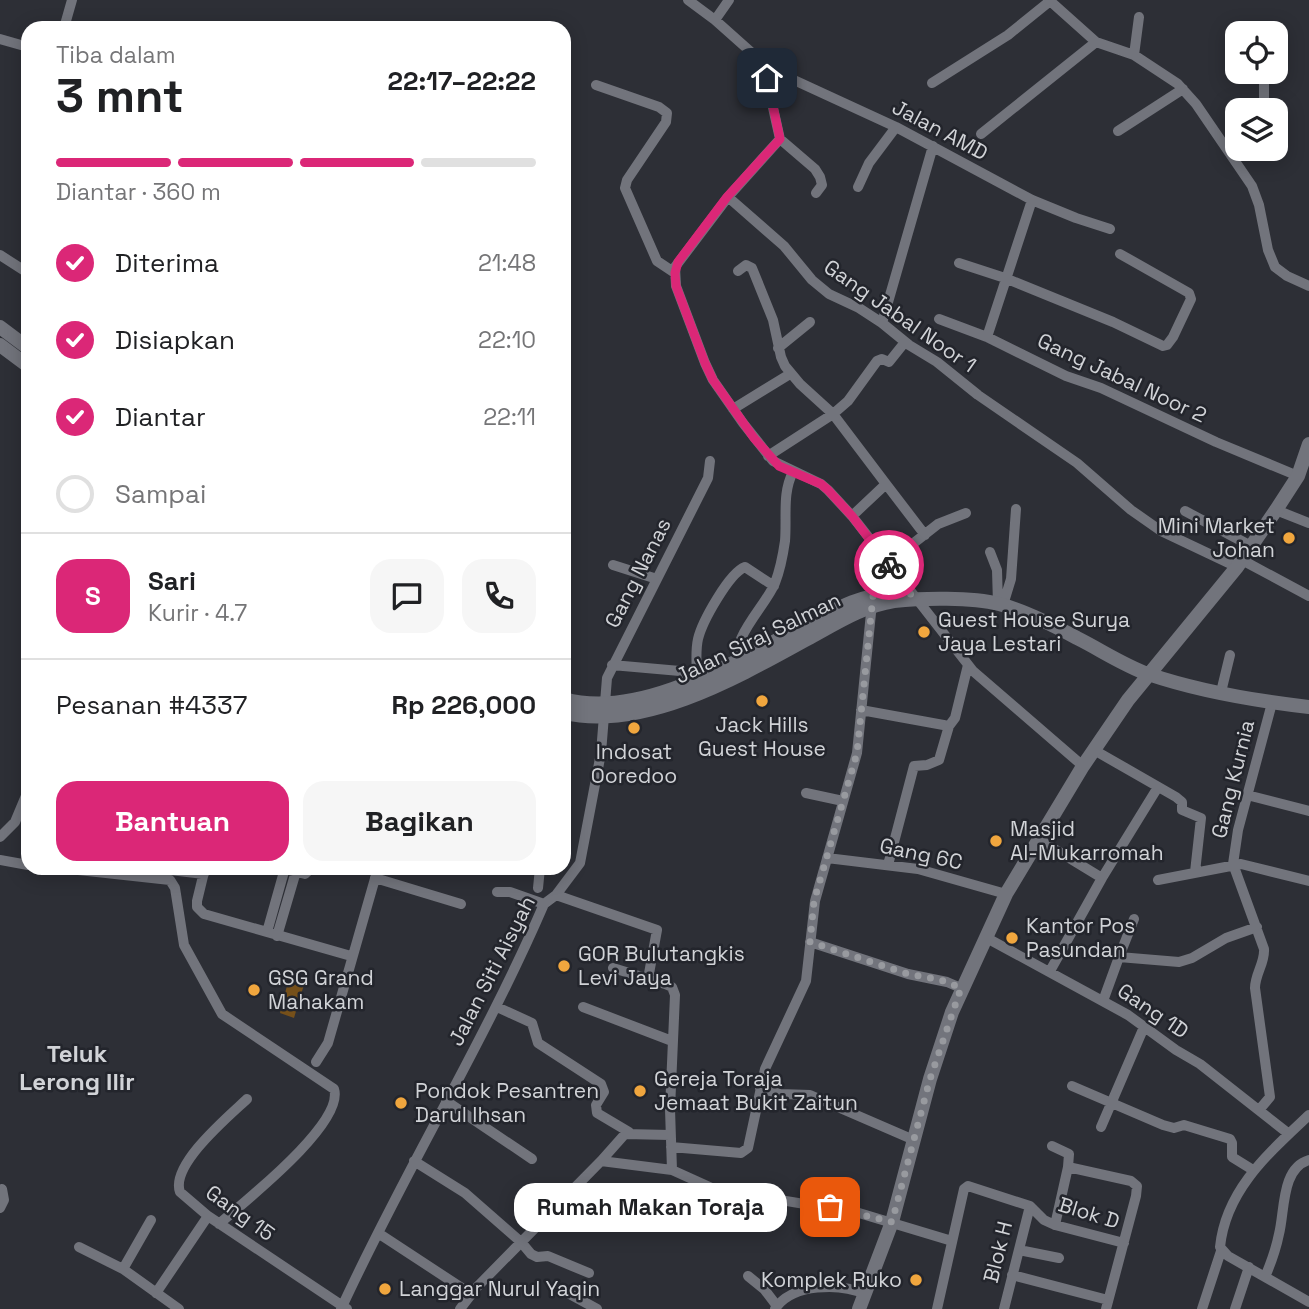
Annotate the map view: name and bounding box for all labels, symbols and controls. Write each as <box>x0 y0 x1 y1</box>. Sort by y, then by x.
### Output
map controls <box>1225 21 1288 161</box>
button: locate <box>1225 21 1288 84</box>
text: Tiba dalam <box>56 40 176 70</box>
pin <box>737 48 797 108</box>
icon: home <box>748 59 786 97</box>
text: 22:17–22:22 <box>388 64 536 98</box>
text: 3 mnt <box>56 67 184 125</box>
street label: Jalan AMD <box>888 93 993 166</box>
button: layers <box>1225 98 1288 161</box>
text: Diantar · 360 m <box>56 177 221 207</box>
icon: check <box>56 244 94 282</box>
text: Diterima <box>115 246 219 280</box>
text: 21:48 <box>478 248 536 278</box>
street label: Gang Jabal Noor 1 <box>819 253 982 378</box>
icon: check <box>56 321 94 359</box>
text: Disiapkan <box>115 323 235 357</box>
text: 22:10 <box>478 325 536 355</box>
street label: Gang Jabal Noor 2 <box>1033 326 1211 429</box>
icon: check <box>56 398 94 436</box>
text: Diantar <box>115 400 206 434</box>
text: 22:11 <box>483 402 536 432</box>
text: Sampai <box>115 477 206 511</box>
place label: Mini Market Johan <box>1158 512 1275 563</box>
street label: Gang Nanas <box>598 513 677 632</box>
courier <box>854 530 924 600</box>
marker: Mini Market Johan <box>1281 530 1297 546</box>
icon: bike <box>870 546 908 584</box>
button: chat <box>370 559 444 633</box>
button: phone <box>462 559 536 633</box>
text: Sari <box>148 564 196 598</box>
text: S <box>85 579 101 613</box>
street label: Jalan Siraj Salman <box>671 586 845 689</box>
text: Kurir · 4.7 <box>148 598 247 628</box>
place label: Guest House Surya Jaya Lestari <box>938 606 1130 657</box>
marker: Guest House Surya Jaya Lestari <box>916 624 932 640</box>
text: Pesanan #4337 <box>56 688 247 722</box>
text: Rp 226,000 <box>392 688 536 722</box>
marker: Jack Hills Guest House <box>754 693 770 709</box>
place label: Jack Hills Guest House <box>698 711 826 762</box>
street label: Gang Kurnia <box>1205 717 1260 841</box>
marker: Indosat Ooredoo <box>626 720 642 736</box>
place label: Indosat Ooredoo <box>591 738 677 789</box>
button: Bantuan <box>56 781 289 861</box>
button: Bagikan <box>303 781 536 861</box>
place label: Masjid Al-Mukarromah <box>1010 815 1164 866</box>
street label: Gang 6C <box>877 832 965 875</box>
marker: Masjid Al-Mukarromah <box>988 833 1004 849</box>
street label: Jalan Siti Aisyah <box>442 891 541 1050</box>
place label: Kantor Pos Pasundan <box>1026 912 1135 963</box>
marker: Kantor Pos Pasundan <box>1004 930 1020 946</box>
place label: GOR Bulutangkis Levi Jaya <box>578 940 745 991</box>
marker: GOR Bulutangkis Levi Jaya <box>556 958 572 974</box>
place label: GSG Grand Mahakam <box>268 964 374 1015</box>
street label: Gang 1D <box>1112 977 1194 1044</box>
marker: GSG Grand Mahakam <box>246 982 262 998</box>
district label: Teluk Lerong Ilir <box>19 1038 135 1097</box>
place label: Gereja Toraja Jemaat Bukit Zaitun <box>654 1065 858 1116</box>
place label: Pondok Pesantren Darul Ihsan <box>415 1077 599 1128</box>
marker: Gereja Toraja Jemaat Bukit Zaitun <box>632 1083 648 1099</box>
marker: Pondok Pesantren Darul Ihsan <box>393 1095 409 1111</box>
pin <box>800 1177 860 1237</box>
street label: Gang 15 <box>200 1178 280 1247</box>
callout: Rumah Makan Toraja <box>515 1182 788 1232</box>
icon: bag <box>811 1188 849 1226</box>
street label: Blok D <box>1055 1190 1123 1235</box>
text: Rumah Makan Toraja <box>537 1192 764 1222</box>
street label: Blok H <box>977 1218 1018 1285</box>
place label: Komplek Ruko <box>761 1266 902 1293</box>
marker: Komplek Ruko <box>908 1272 924 1288</box>
place label: Langgar Nurul Yaqin <box>399 1275 600 1302</box>
marker: Langgar Nurul Yaqin <box>377 1281 393 1297</box>

